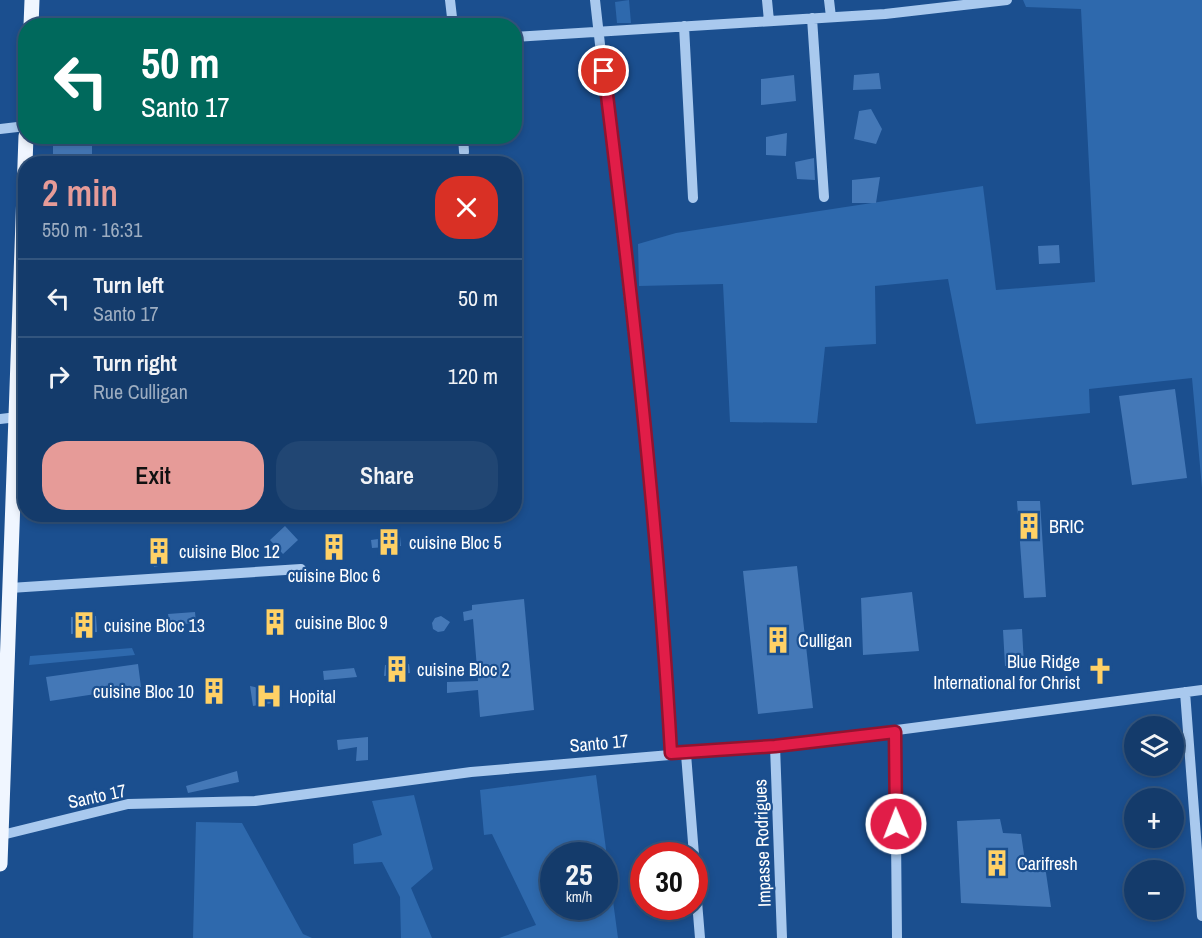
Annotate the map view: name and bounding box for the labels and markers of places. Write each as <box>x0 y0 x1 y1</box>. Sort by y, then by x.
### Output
pin <box>578 45 629 96</box>
building icon: BRIC <box>1014 511 1044 541</box>
place label: BRIC <box>1049 514 1084 539</box>
building icon: cuisine Bloc 5 <box>374 527 404 557</box>
place label: cuisine Bloc 5 <box>409 530 502 555</box>
building icon: cuisine Bloc 6 <box>319 532 349 562</box>
building icon: cuisine Bloc 12 <box>144 536 174 566</box>
place label: cuisine Bloc 12 <box>179 539 280 564</box>
place label: cuisine Bloc 6 <box>288 563 380 588</box>
building icon: cuisine Bloc 9 <box>260 607 290 637</box>
building icon: cuisine Bloc 13 <box>69 610 99 640</box>
place label: cuisine Bloc 9 <box>295 610 388 635</box>
place label: cuisine Bloc 13 <box>104 613 205 638</box>
building icon: Culligan <box>763 625 793 655</box>
place label: Culligan <box>798 628 852 653</box>
place label: Blue Ridge International for Christ <box>933 649 1080 695</box>
building icon: cuisine Bloc 2 <box>382 654 412 684</box>
church icon: Blue Ridge International for Christ <box>1085 656 1115 686</box>
place label: cuisine Bloc 2 <box>417 657 510 682</box>
building icon: cuisine Bloc 10 <box>199 676 229 706</box>
place label: cuisine Bloc 10 <box>93 679 194 704</box>
hospital icon: Hopital <box>254 681 284 711</box>
place label: Hopital <box>289 684 336 709</box>
building icon: Carifresh <box>982 848 1012 878</box>
place label: Carifresh <box>1017 851 1078 876</box>

